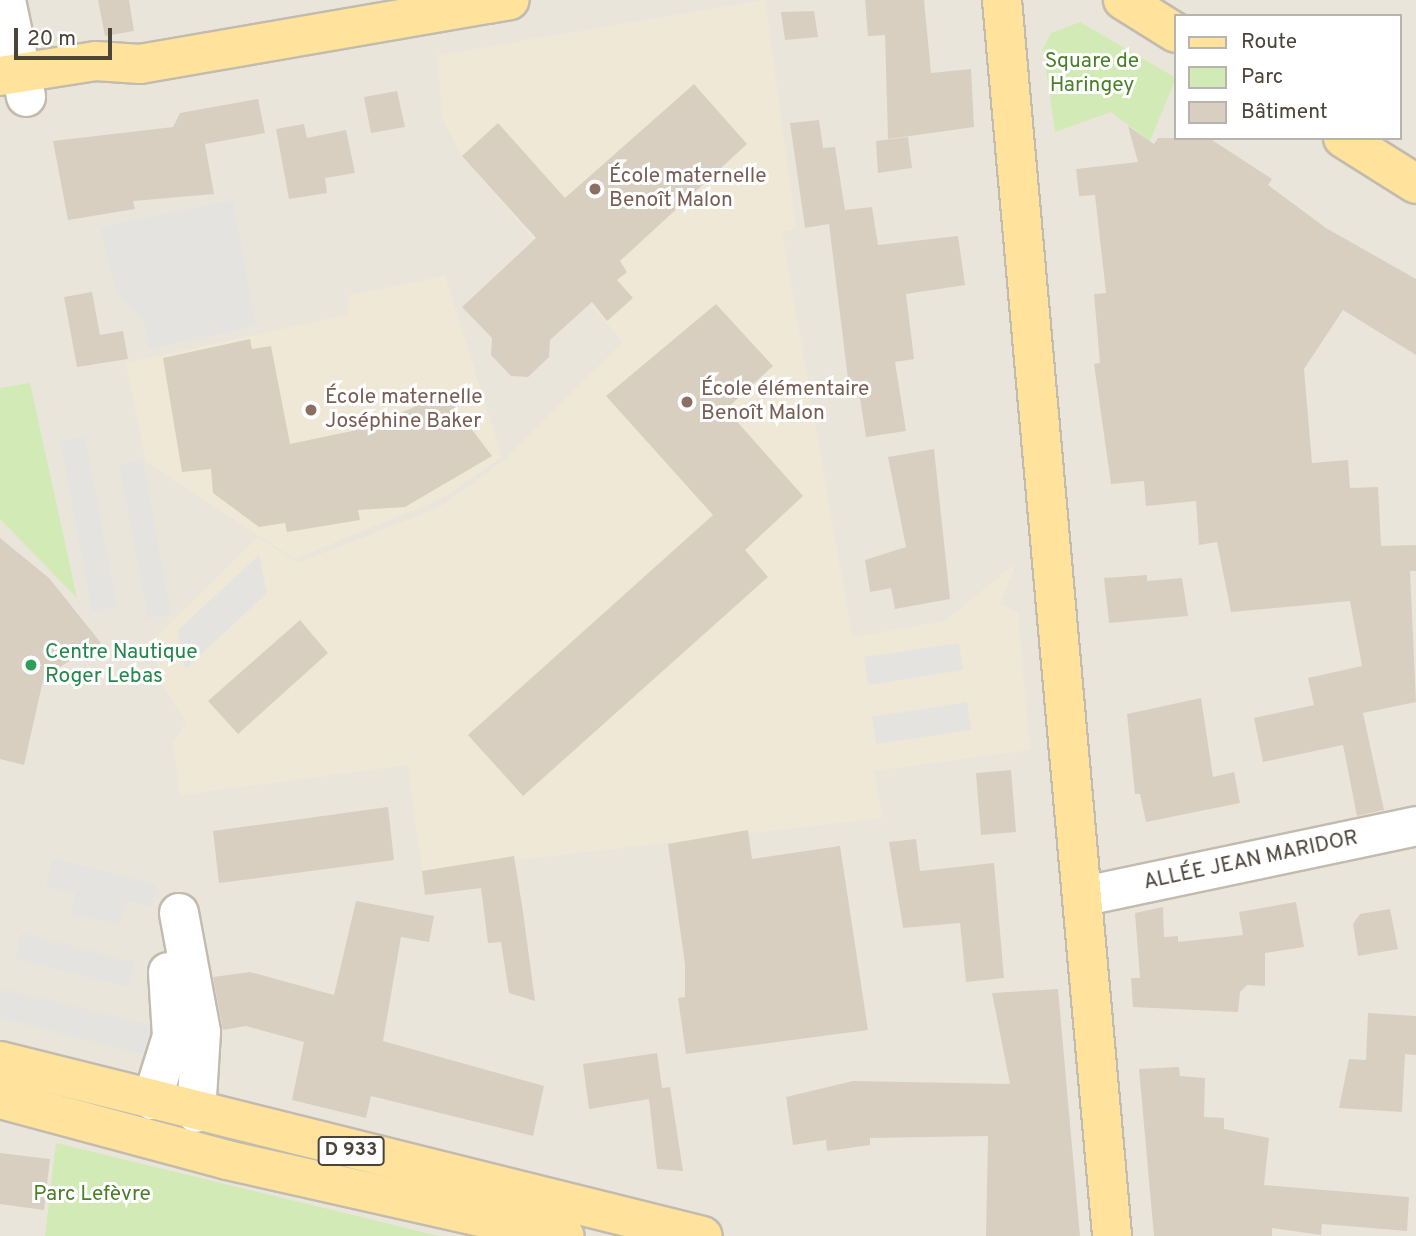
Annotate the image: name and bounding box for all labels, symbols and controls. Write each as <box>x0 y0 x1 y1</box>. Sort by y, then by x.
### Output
scale bar <box>18 14 116 58</box>
legend <box>1174 14 1402 140</box>
text: 20 m <box>27 26 76 53</box>
text: Route <box>1241 29 1297 56</box>
park label: Square de Haringey <box>1045 49 1139 99</box>
text: Parc <box>1241 64 1283 91</box>
text: Bâtiment <box>1241 99 1328 126</box>
place label: École maternelle Benoît Malon <box>609 164 767 214</box>
marker: École maternelle Benoît Malon <box>587 181 603 197</box>
place label: École élémentaire Benoît Malon <box>701 377 869 427</box>
place label: École maternelle Joséphine Baker <box>325 385 483 435</box>
marker: École élémentaire Benoît Malon <box>679 394 695 410</box>
marker: École maternelle Joséphine Baker <box>303 402 319 418</box>
place label: Centre Nautique Roger Lebas <box>45 640 197 690</box>
marker: Centre Nautique Roger Lebas <box>23 657 39 673</box>
street label: ALLÉE JEAN MARIDOR <box>1141 826 1361 896</box>
road number: D 933 <box>316 1135 386 1166</box>
park label: Parc Lefèvre <box>33 1182 151 1208</box>

